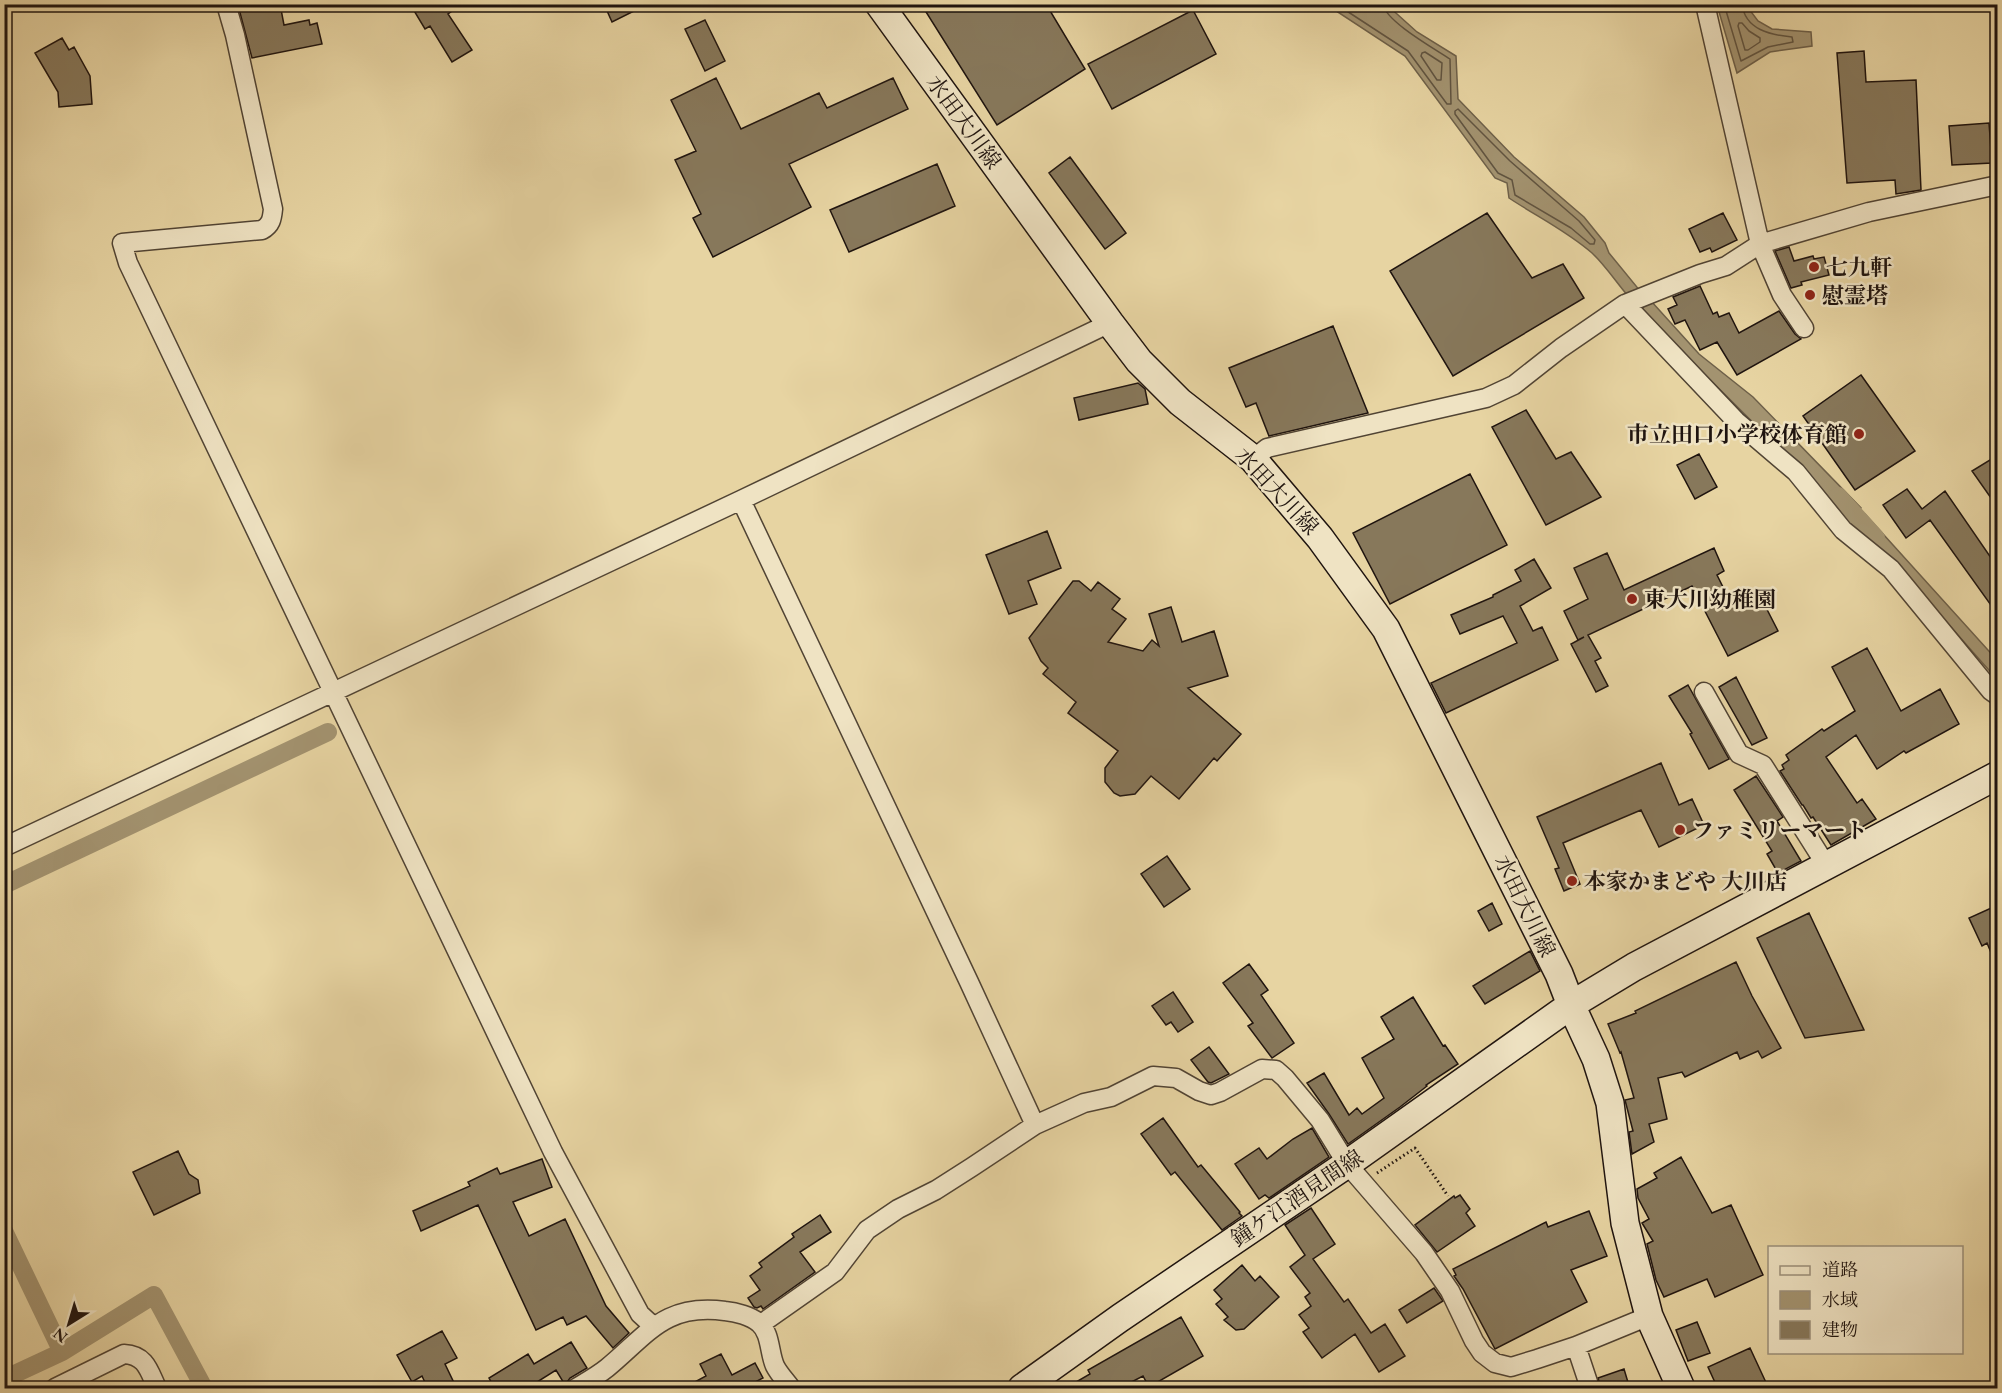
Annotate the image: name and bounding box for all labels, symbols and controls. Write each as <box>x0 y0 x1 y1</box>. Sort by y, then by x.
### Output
street label: 水田大川線 <box>920 69 1008 175</box>
place label: 七九軒 <box>1826 253 1892 282</box>
marker: 七九軒 <box>1807 260 1821 274</box>
place label: 慰霊塔 <box>1822 281 1888 310</box>
marker: 慰霊塔 <box>1803 288 1817 302</box>
place label: 市立田口小学校体育館 <box>1627 420 1847 449</box>
marker: 市立田口小学校体育館 <box>1852 427 1866 441</box>
street label: 水田大川線 <box>1229 441 1325 541</box>
place label: 東大川幼稚園 <box>1644 585 1776 614</box>
marker: 東大川幼稚園 <box>1625 592 1639 606</box>
place label: ファミリーマート <box>1692 816 1868 845</box>
marker: ファミリーマート <box>1673 823 1687 837</box>
street label: 水田大川線 <box>1488 850 1562 962</box>
place label: 本家かまどや 大川店 <box>1584 867 1787 896</box>
marker: 本家かまどや 大川店 <box>1565 874 1579 888</box>
street label: 鐘ケ江酒見間線 <box>1225 1143 1369 1253</box>
legend <box>1768 1246 1963 1354</box>
text: 道路 <box>1822 1258 1858 1281</box>
text: 水域 <box>1822 1288 1858 1311</box>
north arrow <box>39 1294 99 1354</box>
text: 建物 <box>1822 1318 1858 1341</box>
text: N <box>49 1323 72 1348</box>

